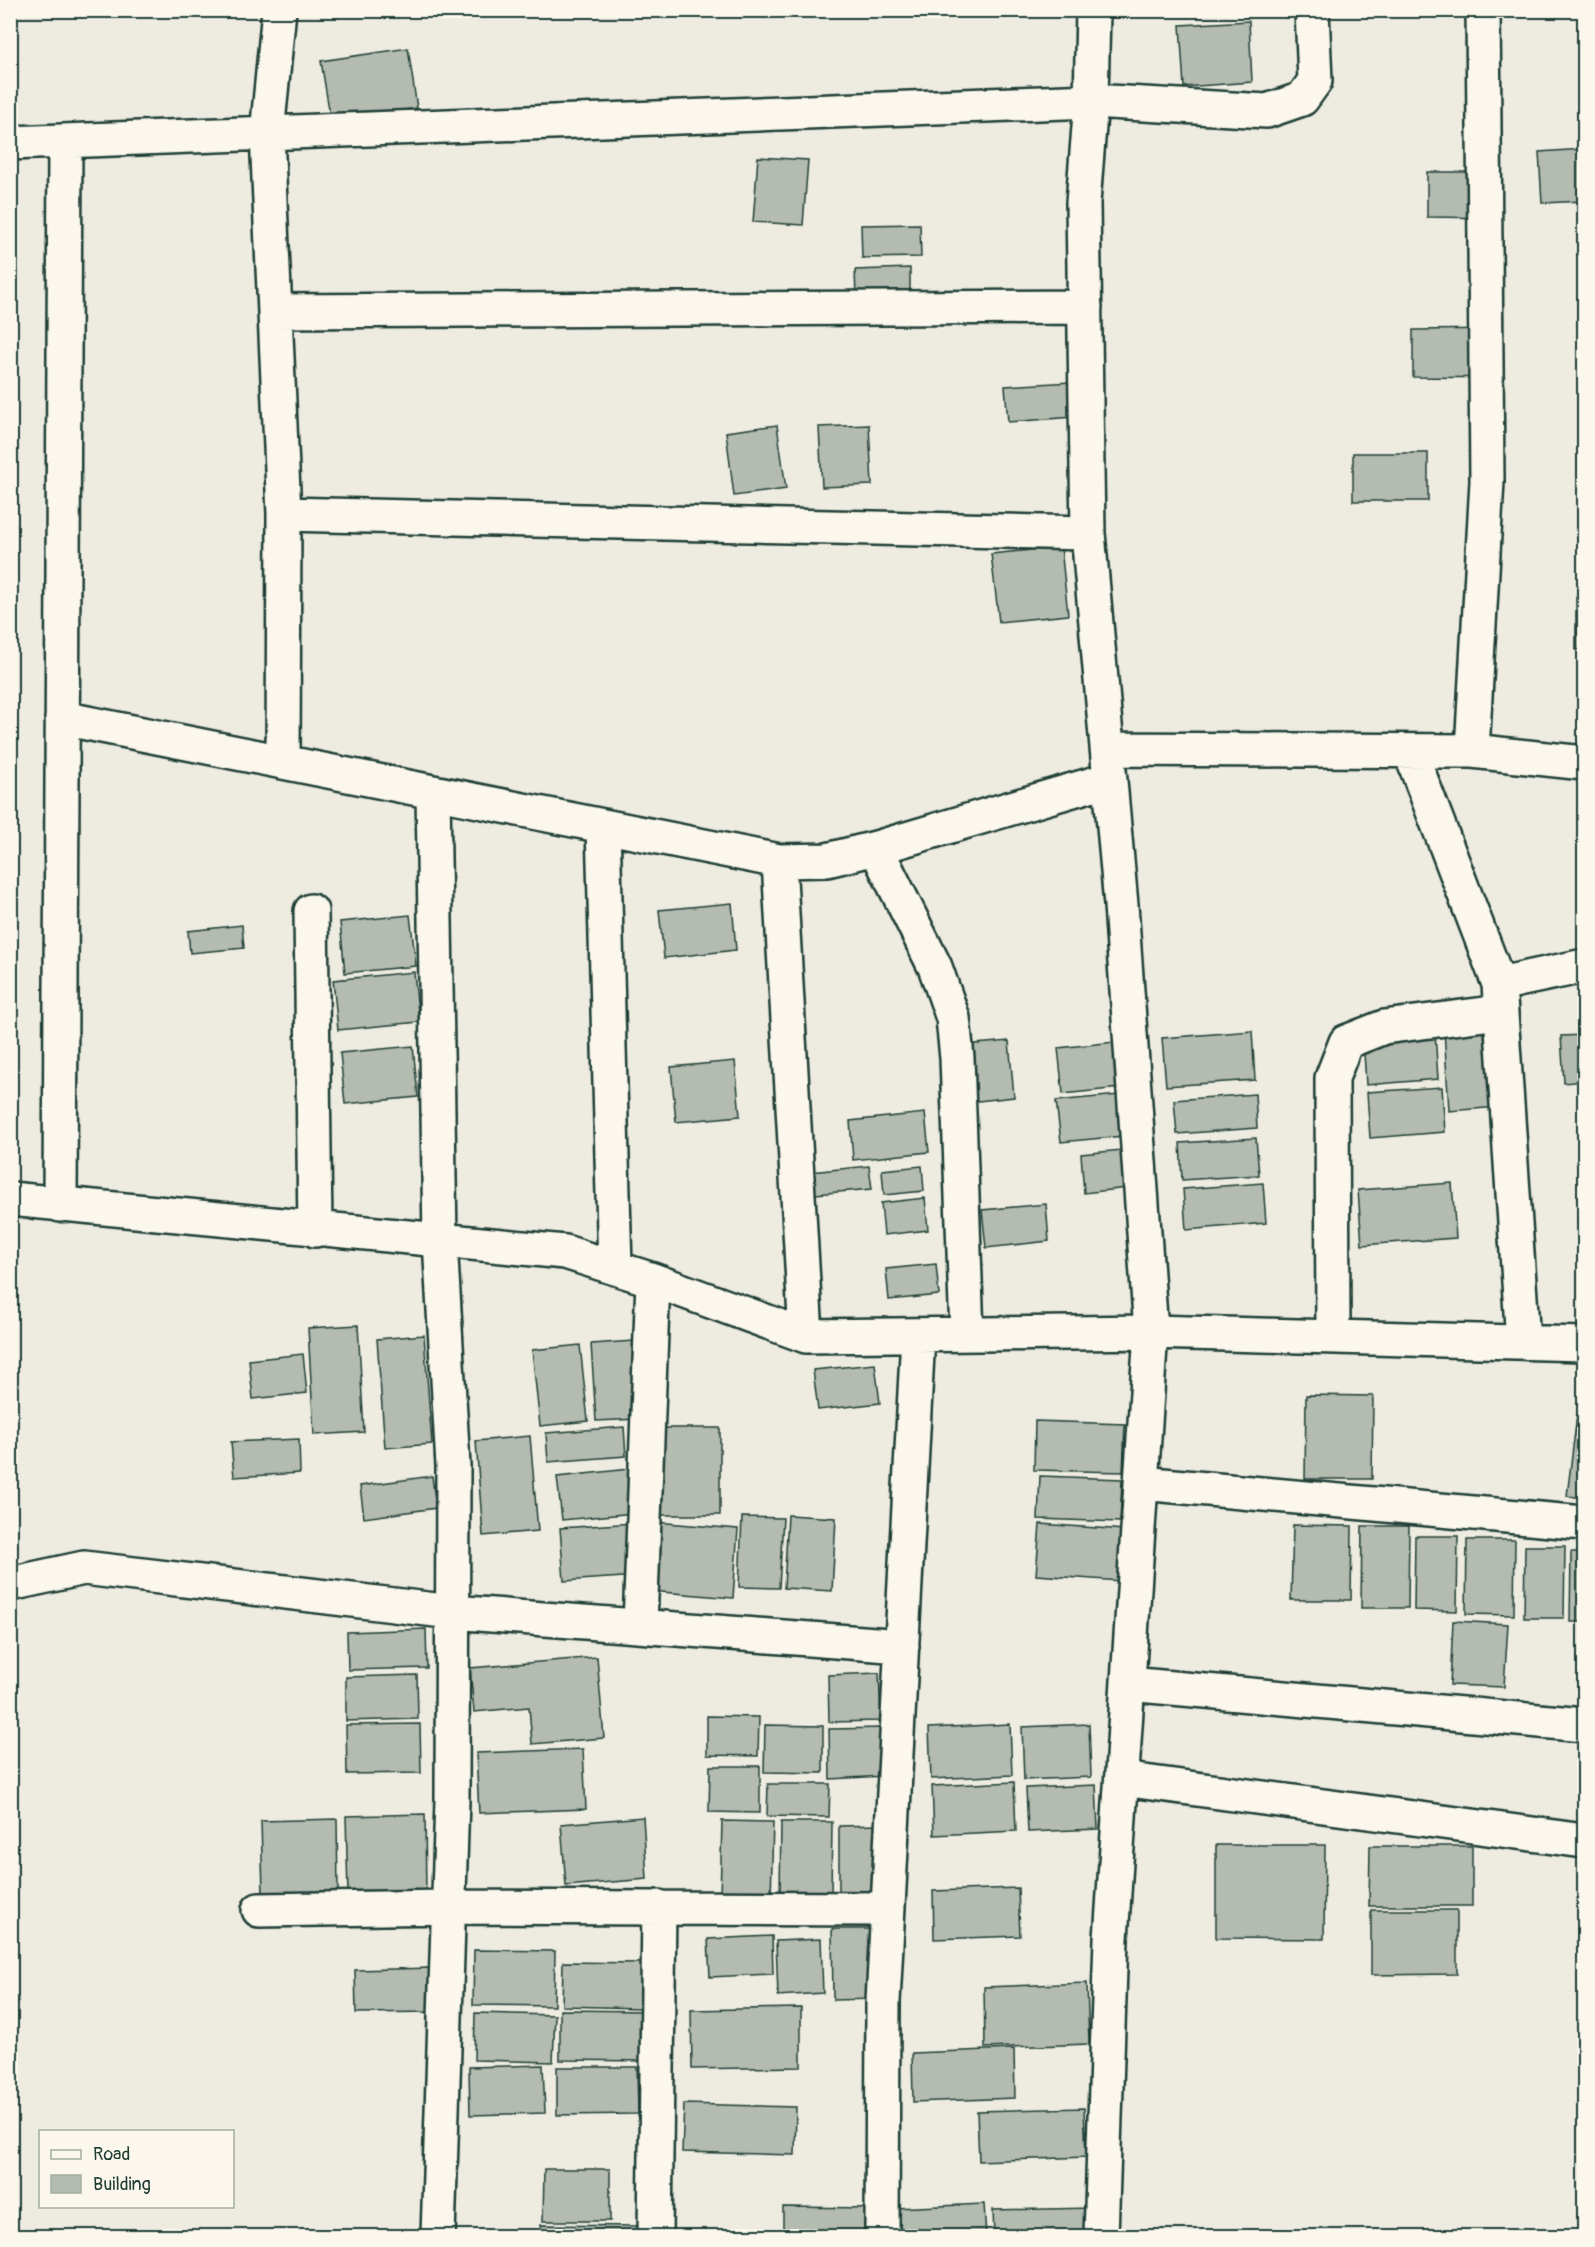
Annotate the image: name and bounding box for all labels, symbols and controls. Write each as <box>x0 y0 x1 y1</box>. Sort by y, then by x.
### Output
legend <box>39 2130 234 2208</box>
text: Road <box>93 2143 130 2166</box>
text: Building <box>93 2173 151 2196</box>

